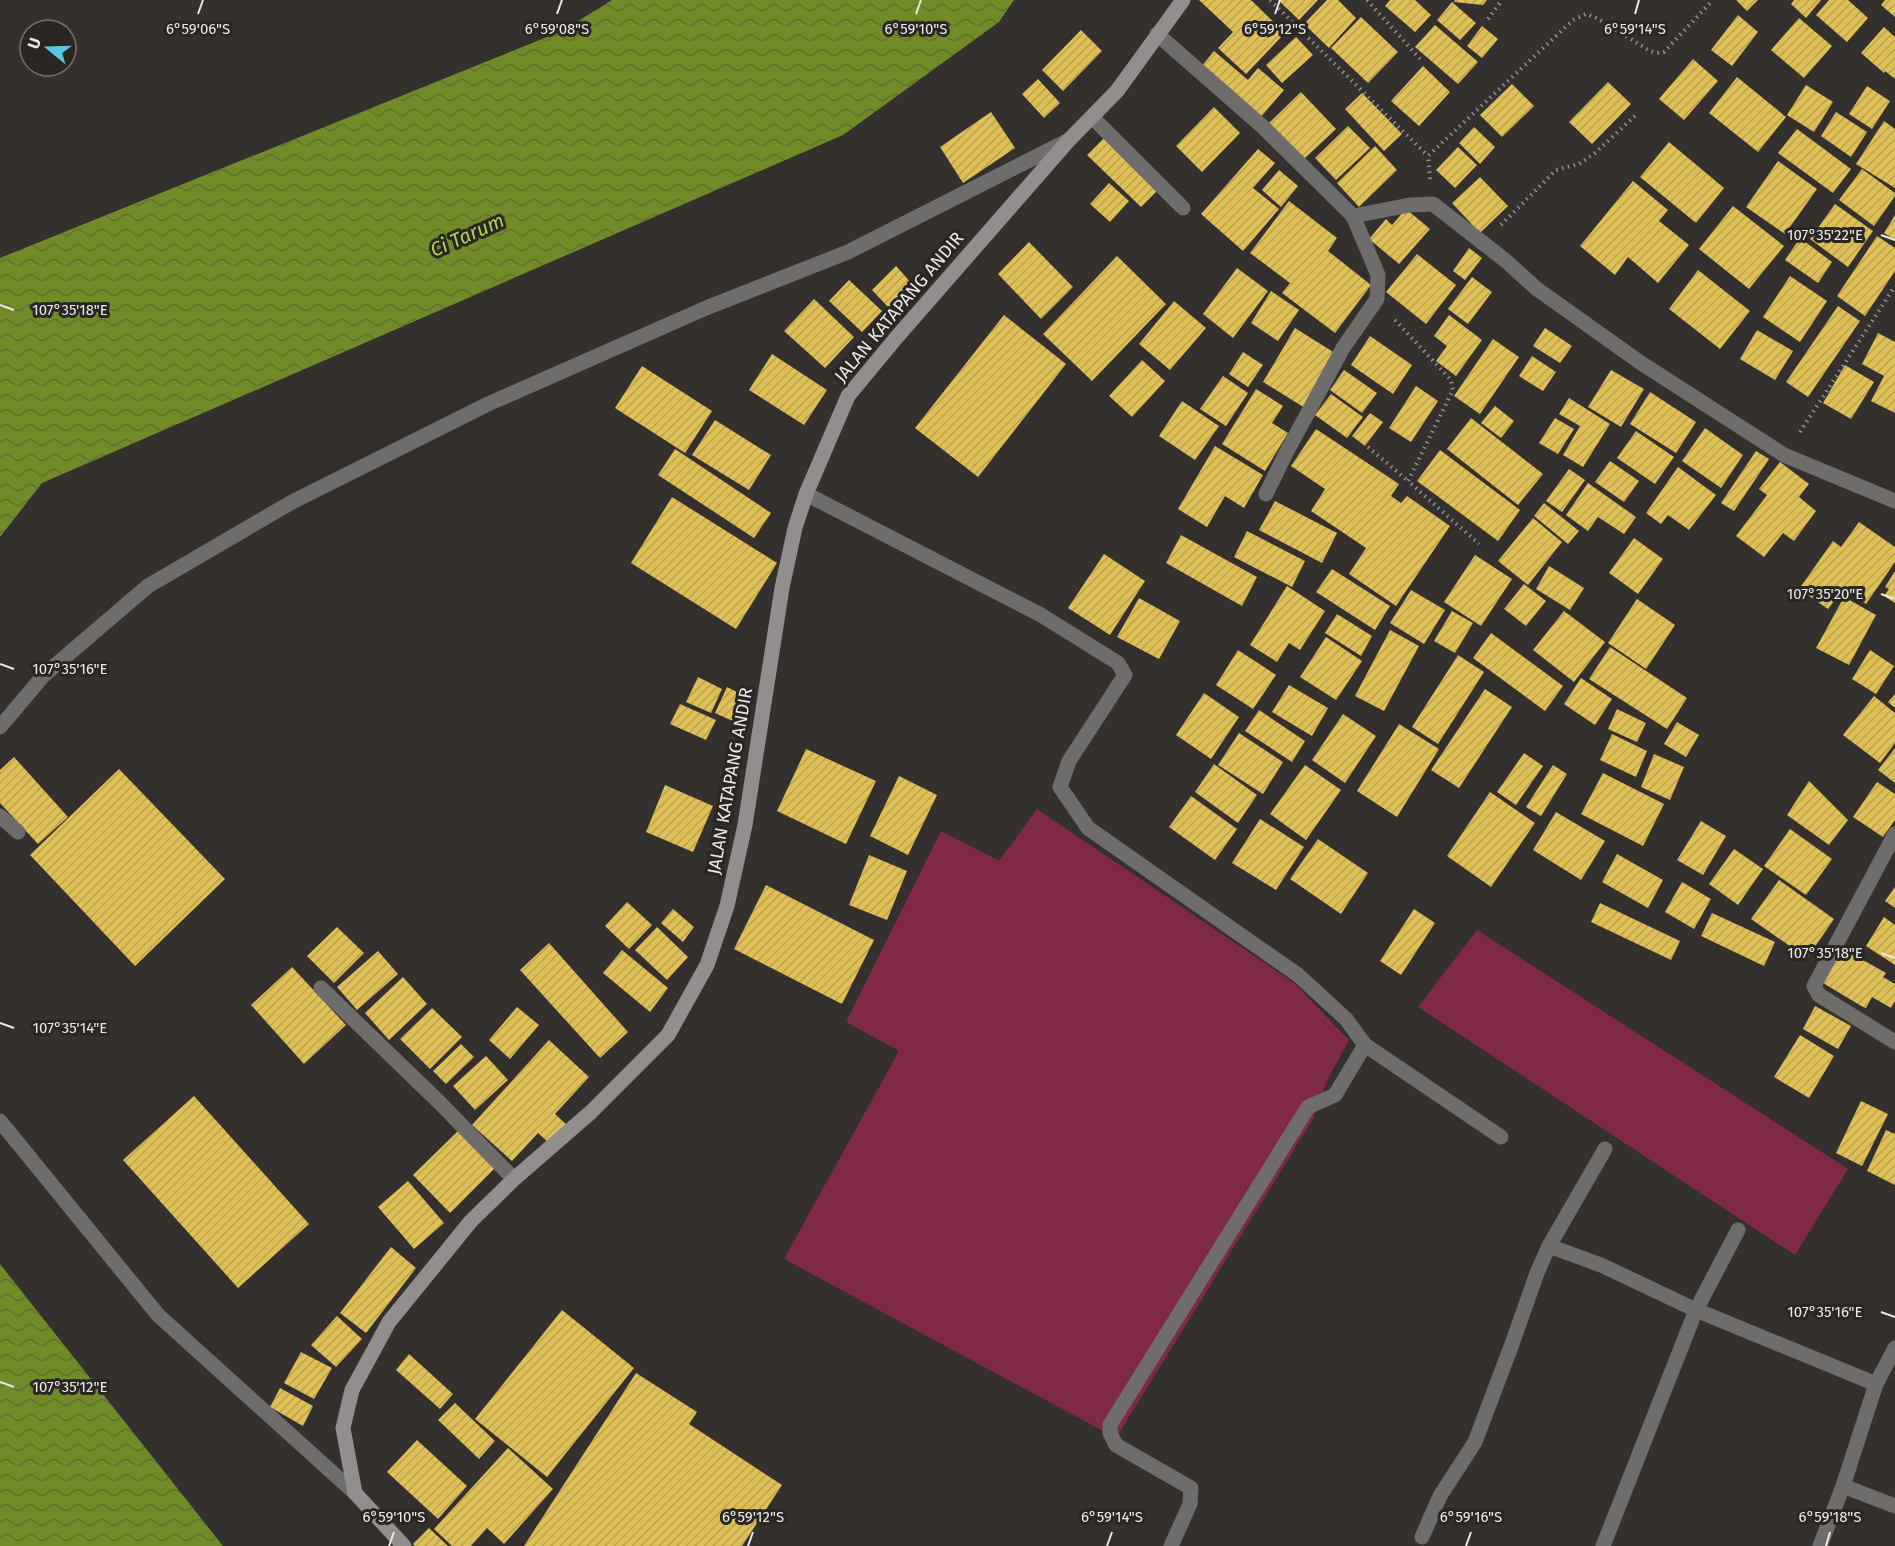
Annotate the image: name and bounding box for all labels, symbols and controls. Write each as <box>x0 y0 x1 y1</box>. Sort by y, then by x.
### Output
north arrow <box>18 18 78 78</box>
text: 6°59'06"S <box>166 20 230 38</box>
text: 6°59'08"S <box>525 20 589 38</box>
text: 6°59'10"S <box>884 20 948 38</box>
text: 6°59'12"S <box>1244 20 1306 38</box>
text: 6°59'14"S <box>1604 20 1666 38</box>
text: U <box>24 35 45 51</box>
water label: Ci Tarum <box>426 208 508 262</box>
text: 107°35'22"E <box>1787 226 1863 244</box>
street label: JALAN KATAPANG ANDIR <box>830 227 968 387</box>
text: 107°35'18"E <box>32 301 108 319</box>
text: 107°35'20"E <box>1787 585 1863 603</box>
text: 107°35'16"E <box>32 660 108 678</box>
street label: JALAN KATAPANG ANDIR <box>703 686 757 876</box>
text: 107°35'18"E <box>1787 944 1863 962</box>
text: 107°35'14"E <box>33 1019 107 1037</box>
text: 107°35'16"E <box>1787 1303 1863 1321</box>
text: 107°35'12"E <box>33 1378 108 1396</box>
text: 6°59'10"S <box>362 1508 426 1526</box>
text: 6°59'12"S <box>722 1508 784 1526</box>
text: 6°59'14"S <box>1081 1508 1143 1526</box>
text: 6°59'16"S <box>1440 1508 1502 1526</box>
text: 6°59'18"S <box>1799 1508 1861 1526</box>

